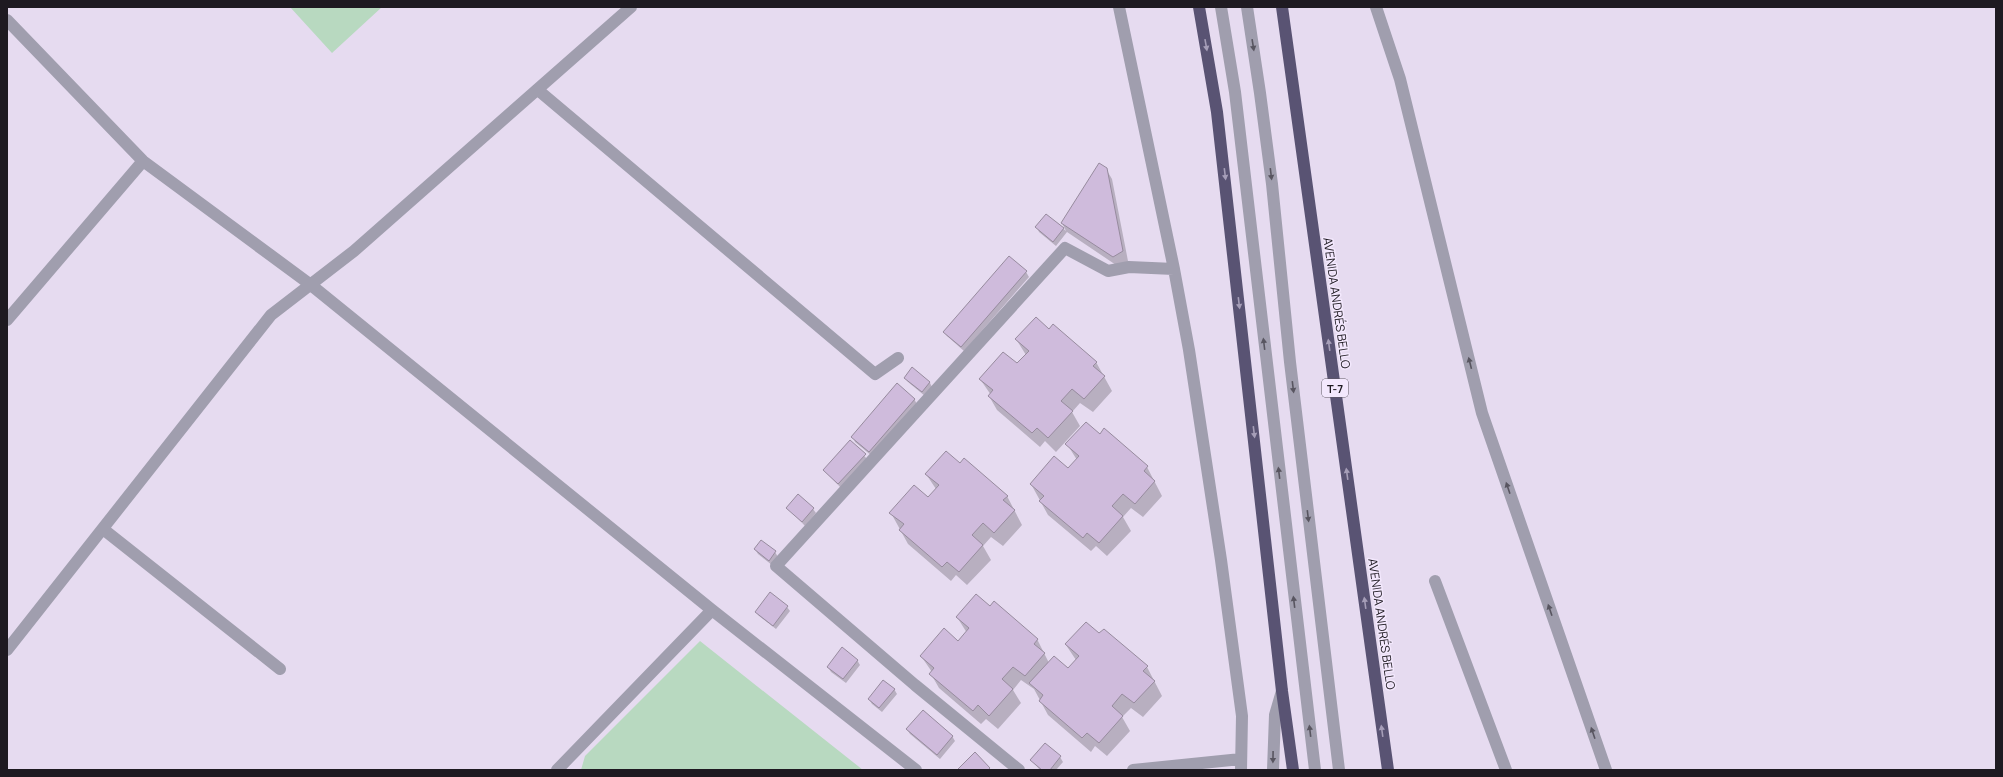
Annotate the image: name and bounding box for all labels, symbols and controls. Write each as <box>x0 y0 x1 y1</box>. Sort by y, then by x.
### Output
one-way arrow <box>1203 39 1209 52</box>
one-way arrow <box>1250 39 1256 52</box>
one-way arrow <box>1221 168 1228 180</box>
one-way arrow <box>1267 168 1274 180</box>
street label: AVENIDA ANDRÉS BELLO <box>1319 236 1355 370</box>
one-way arrow <box>1236 297 1243 309</box>
one-way arrow <box>1260 338 1267 350</box>
one-way arrow <box>1326 339 1332 351</box>
one-way arrow <box>1466 357 1472 370</box>
road number: T-7 <box>1322 379 1348 397</box>
one-way arrow <box>1290 381 1296 393</box>
one-way arrow <box>1251 426 1257 438</box>
one-way arrow <box>1276 467 1282 479</box>
one-way arrow <box>1344 468 1350 480</box>
one-way arrow <box>1504 481 1510 493</box>
one-way arrow <box>1305 510 1312 522</box>
street label: AVENIDA ANDRÉS BELLO <box>1364 557 1400 691</box>
one-way arrow <box>1291 596 1297 608</box>
one-way arrow <box>1361 597 1368 609</box>
one-way arrow <box>1547 604 1553 616</box>
one-way arrow <box>1307 725 1313 737</box>
one-way arrow <box>1379 725 1385 737</box>
one-way arrow <box>1590 727 1596 739</box>
one-way arrow <box>1270 751 1276 764</box>

